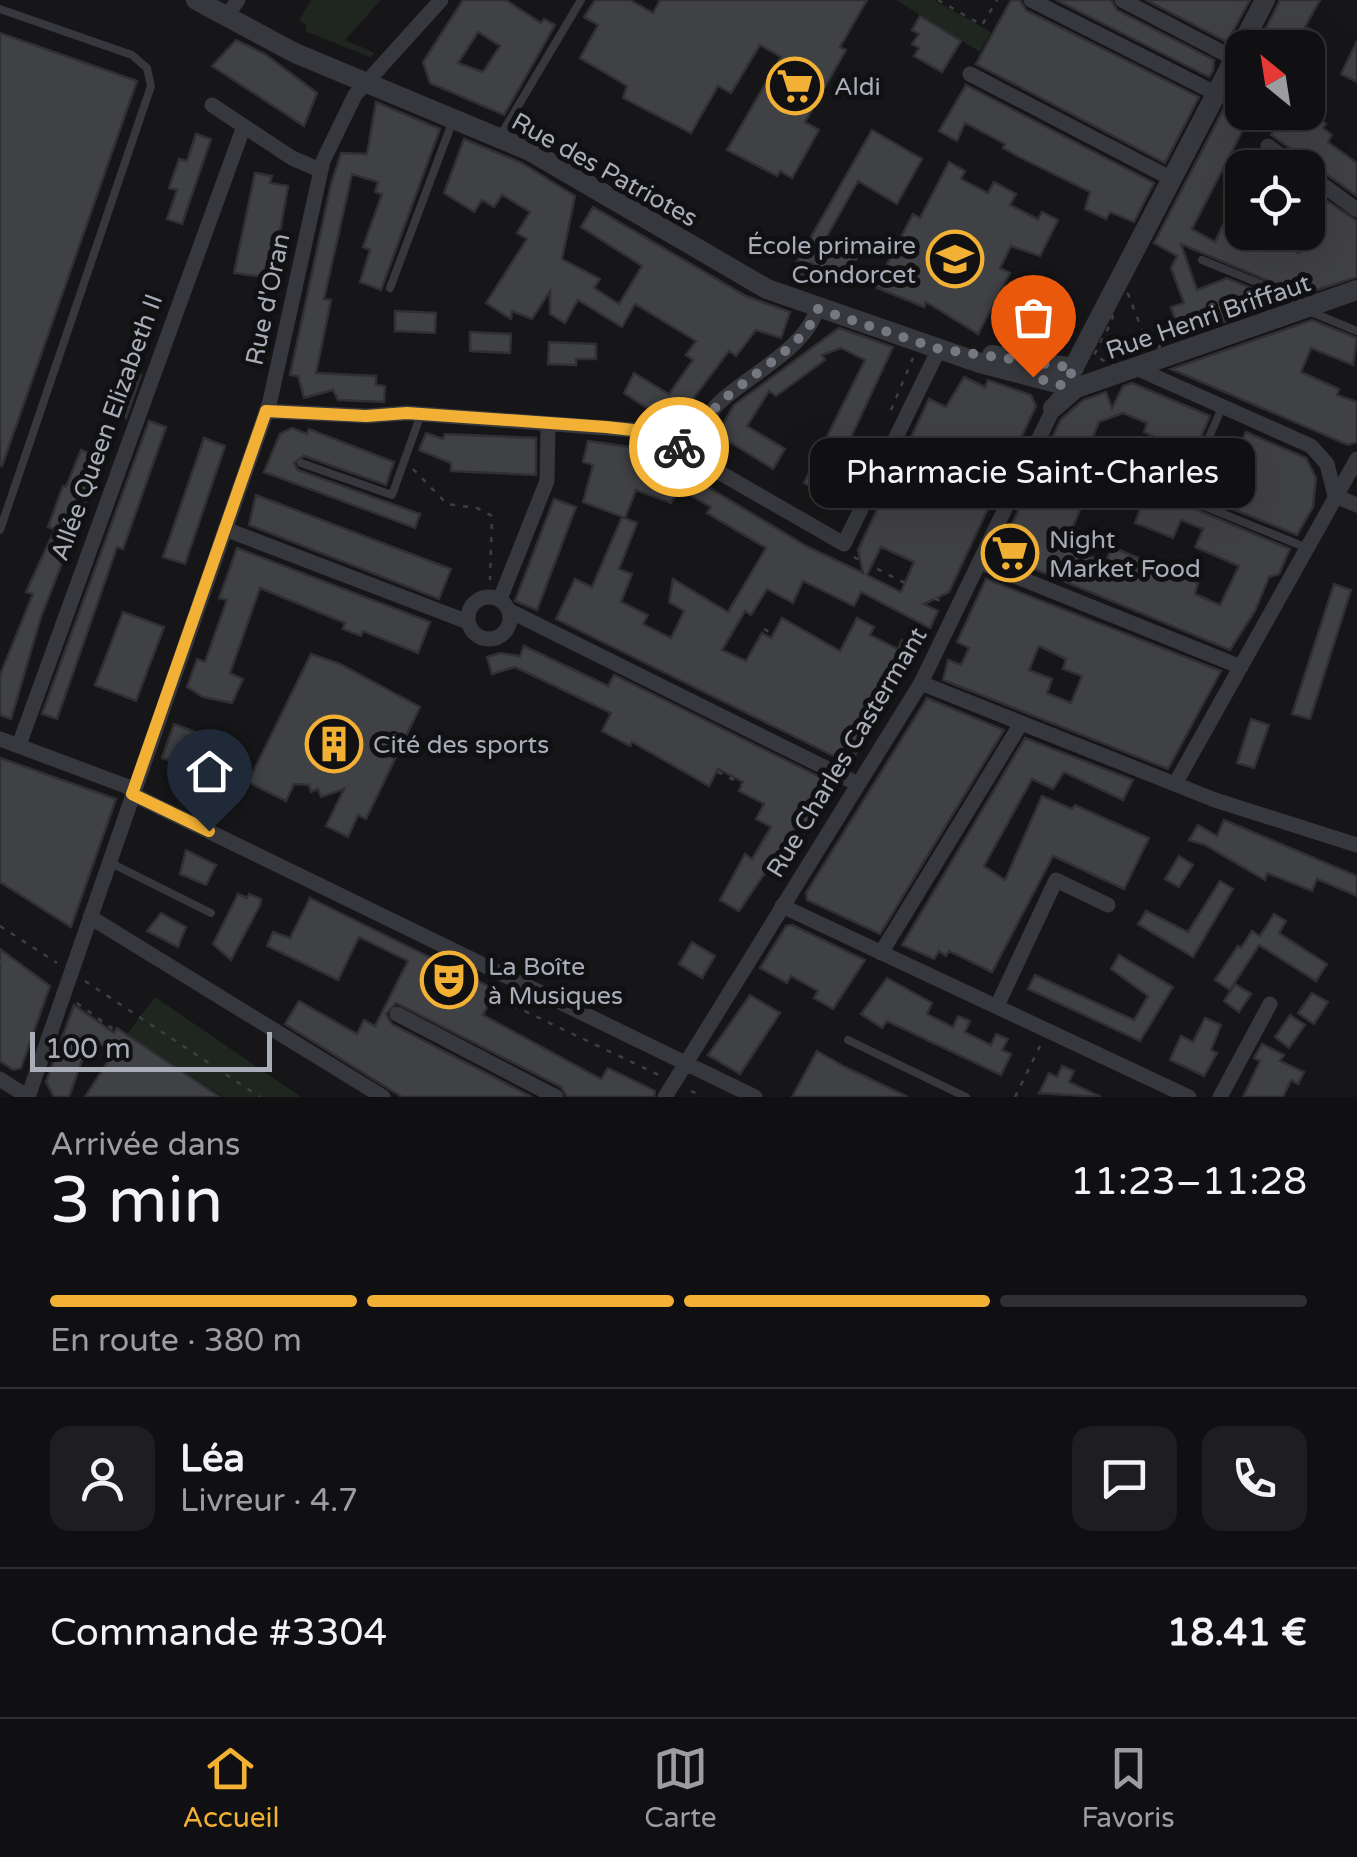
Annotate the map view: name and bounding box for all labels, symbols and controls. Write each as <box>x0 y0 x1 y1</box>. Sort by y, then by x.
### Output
north arrow <box>1225 30 1325 130</box>
map controls <box>1225 30 1325 250</box>
supermarket icon: Aldi <box>765 56 825 116</box>
place label: Aldi <box>834 72 881 102</box>
street label: Rue des Patriotes <box>506 106 703 233</box>
button: locate <box>1225 150 1325 250</box>
school or university icon: École primaire Condorcet <box>925 229 985 289</box>
street label: Rue d'Oran <box>239 231 297 368</box>
place label: École primaire Condorcet <box>747 231 916 290</box>
street label: Rue Henri Briffaut <box>1102 268 1315 366</box>
pin <box>991 275 1076 378</box>
street label: Allée Queen Elizabeth II <box>45 290 169 565</box>
icon: bag <box>1006 290 1061 345</box>
courier <box>629 397 729 497</box>
icon: bike <box>652 420 707 475</box>
callout: Pharmacie Saint-Charles <box>810 437 1256 507</box>
text: Pharmacie Saint-Charles <box>846 454 1219 492</box>
supermarket icon: Night Market Food <box>980 523 1040 583</box>
place label: Night Market Food <box>1049 525 1201 584</box>
street label: Rue Charles Castermant <box>760 622 934 883</box>
building icon: Cité des sports <box>304 714 364 774</box>
pin <box>167 729 252 832</box>
place label: Cité des sports <box>373 730 549 760</box>
icon: home <box>182 744 237 799</box>
theatre icon: La Boîte à Musiques <box>419 950 479 1010</box>
place label: La Boîte à Musiques <box>488 952 623 1011</box>
scale bar <box>30 1027 272 1072</box>
text: 100 m <box>45 1032 131 1066</box>
text: Arrivée dans <box>50 1126 240 1164</box>
text: 11:23–11:28 <box>1070 1159 1307 1205</box>
text: 3 min <box>50 1162 223 1241</box>
text: En route · 380 m <box>50 1322 302 1360</box>
button: person <box>50 1426 155 1531</box>
button: chat <box>1072 1426 1177 1531</box>
button: phone <box>1202 1426 1307 1531</box>
text: Léa <box>180 1436 245 1482</box>
text: Livreur · 4.7 <box>180 1482 358 1520</box>
text: Commande #3304 <box>50 1610 387 1656</box>
text: 18.41 € <box>1167 1610 1307 1656</box>
tab: Accueil <box>182 1741 280 1835</box>
tab: Carte <box>644 1741 717 1835</box>
tab: Favoris <box>1081 1741 1175 1835</box>

